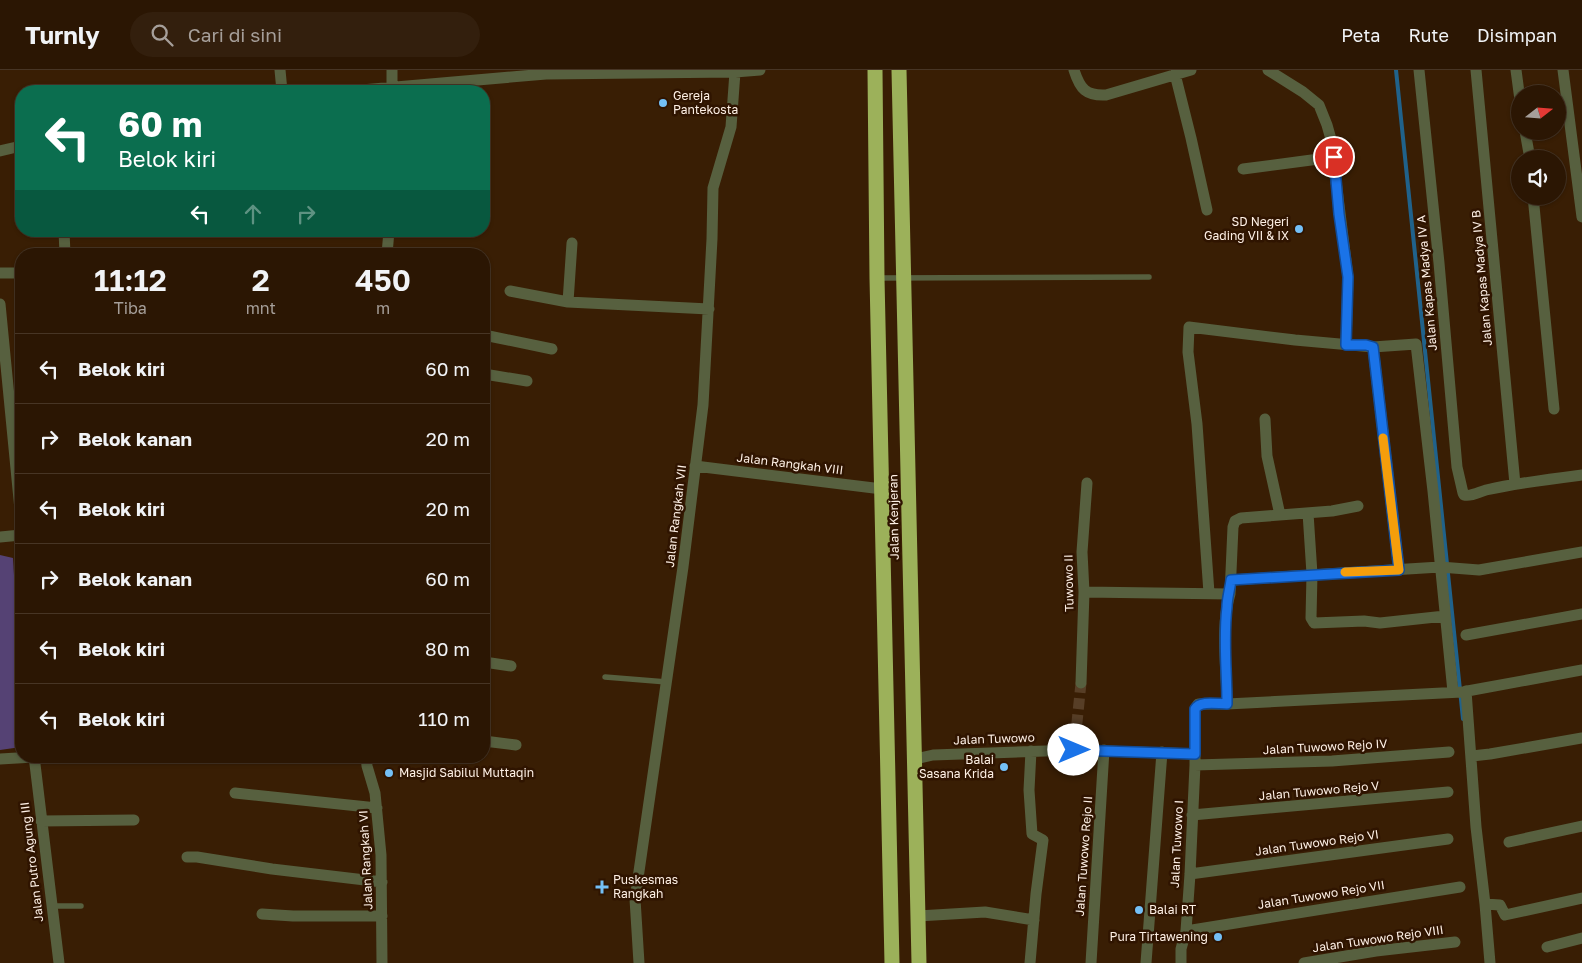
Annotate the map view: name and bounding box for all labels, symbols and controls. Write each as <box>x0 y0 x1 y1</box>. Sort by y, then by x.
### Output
search box <box>130 12 480 57</box>
text: Turnly <box>25 20 100 49</box>
icon: search <box>148 21 176 49</box>
text: Cari di sini <box>188 23 282 46</box>
text: Peta <box>1341 24 1381 46</box>
text: Rute <box>1409 24 1449 46</box>
text: Disimpan <box>1477 24 1557 46</box>
north arrow <box>1511 85 1566 140</box>
map controls <box>1511 85 1566 205</box>
place label: Gereja Pantekosta <box>673 88 738 117</box>
marker: Gereja Pantekosta <box>657 97 669 109</box>
text: 60 m <box>118 103 202 145</box>
icon: left <box>35 105 100 170</box>
pin <box>1313 136 1355 178</box>
icon: arrive <box>1320 143 1348 171</box>
text: Belok kiri <box>118 145 216 172</box>
button: sound <box>1511 150 1566 205</box>
icon: left <box>186 200 214 228</box>
icon: ahead <box>239 200 267 228</box>
icon: right <box>292 200 320 228</box>
street label: Jalan Kapas Madya IV B <box>1468 209 1495 347</box>
place label: SD Negeri Gading VII & IX <box>1204 214 1289 243</box>
street label: Jalan Kapas Madya IV A <box>1413 214 1440 352</box>
marker: SD Negeri Gading VII & IX <box>1293 223 1305 235</box>
text: 11:12 <box>94 262 167 298</box>
text: 2 <box>252 262 270 298</box>
text: 450 <box>355 262 411 298</box>
text: Tiba <box>114 298 147 318</box>
text: mnt <box>246 298 276 318</box>
text: m <box>376 298 390 318</box>
icon: left <box>35 355 63 383</box>
text: Belok kiri <box>78 357 165 380</box>
text: 60 m <box>425 357 470 380</box>
icon: right <box>35 425 63 453</box>
text: Belok kanan <box>78 427 192 450</box>
text: 20 m <box>426 427 470 450</box>
street label: Jalan Rangkah VIII <box>736 450 844 477</box>
street label: Jalan Rangkah VII <box>662 464 689 568</box>
street label: Jalan Kenjeran <box>885 474 902 560</box>
icon: left <box>35 495 63 523</box>
text: Belok kiri <box>78 497 165 520</box>
text: 20 m <box>426 497 470 520</box>
street label: Tuwowo II <box>1060 554 1077 612</box>
icon: right <box>35 565 63 593</box>
text: Belok kanan <box>78 567 192 590</box>
text: 60 m <box>425 567 470 590</box>
icon: left <box>35 635 63 663</box>
text: Belok kiri <box>78 637 165 660</box>
text: 80 m <box>425 637 470 660</box>
icon: left <box>35 705 63 733</box>
text: Belok kiri <box>78 707 165 730</box>
text: 110 m <box>418 707 470 730</box>
position arrow <box>1047 723 1099 775</box>
street label: Jalan Tuwowo <box>953 730 1035 747</box>
street label: Jalan Tuwowo Rejo IV <box>1262 736 1388 757</box>
place label: Balai Sasana Krida <box>919 752 994 781</box>
marker: Balai Sasana Krida <box>998 761 1010 773</box>
place label: Masjid Sabilul Muttaqin <box>399 765 534 780</box>
marker: Masjid Sabilul Muttaqin <box>383 767 395 779</box>
street label: Jalan Tuwowo Rejo V <box>1258 778 1380 803</box>
street label: Jalan Tuwowo Rejo II <box>1072 795 1095 917</box>
street label: Jalan Tuwowo I <box>1167 799 1186 888</box>
street label: Jalan Putro Agung III <box>17 801 46 923</box>
street label: Jalan Rangkah VI <box>355 810 376 910</box>
street label: Jalan Tuwowo Rejo VI <box>1254 826 1380 859</box>
place label: Puskesmas Rangkah <box>613 872 678 901</box>
street label: Jalan Tuwowo Rejo VII <box>1256 877 1386 912</box>
marker: Puskesmas Rangkah <box>595 880 609 894</box>
place label: Balai RT <box>1149 902 1197 917</box>
marker: Balai RT <box>1133 904 1145 916</box>
street label: Jalan Tuwowo Rejo VIII <box>1311 922 1444 955</box>
place label: Pura Tirtawening <box>1110 929 1208 944</box>
marker: Pura Tirtawening <box>1212 931 1224 943</box>

